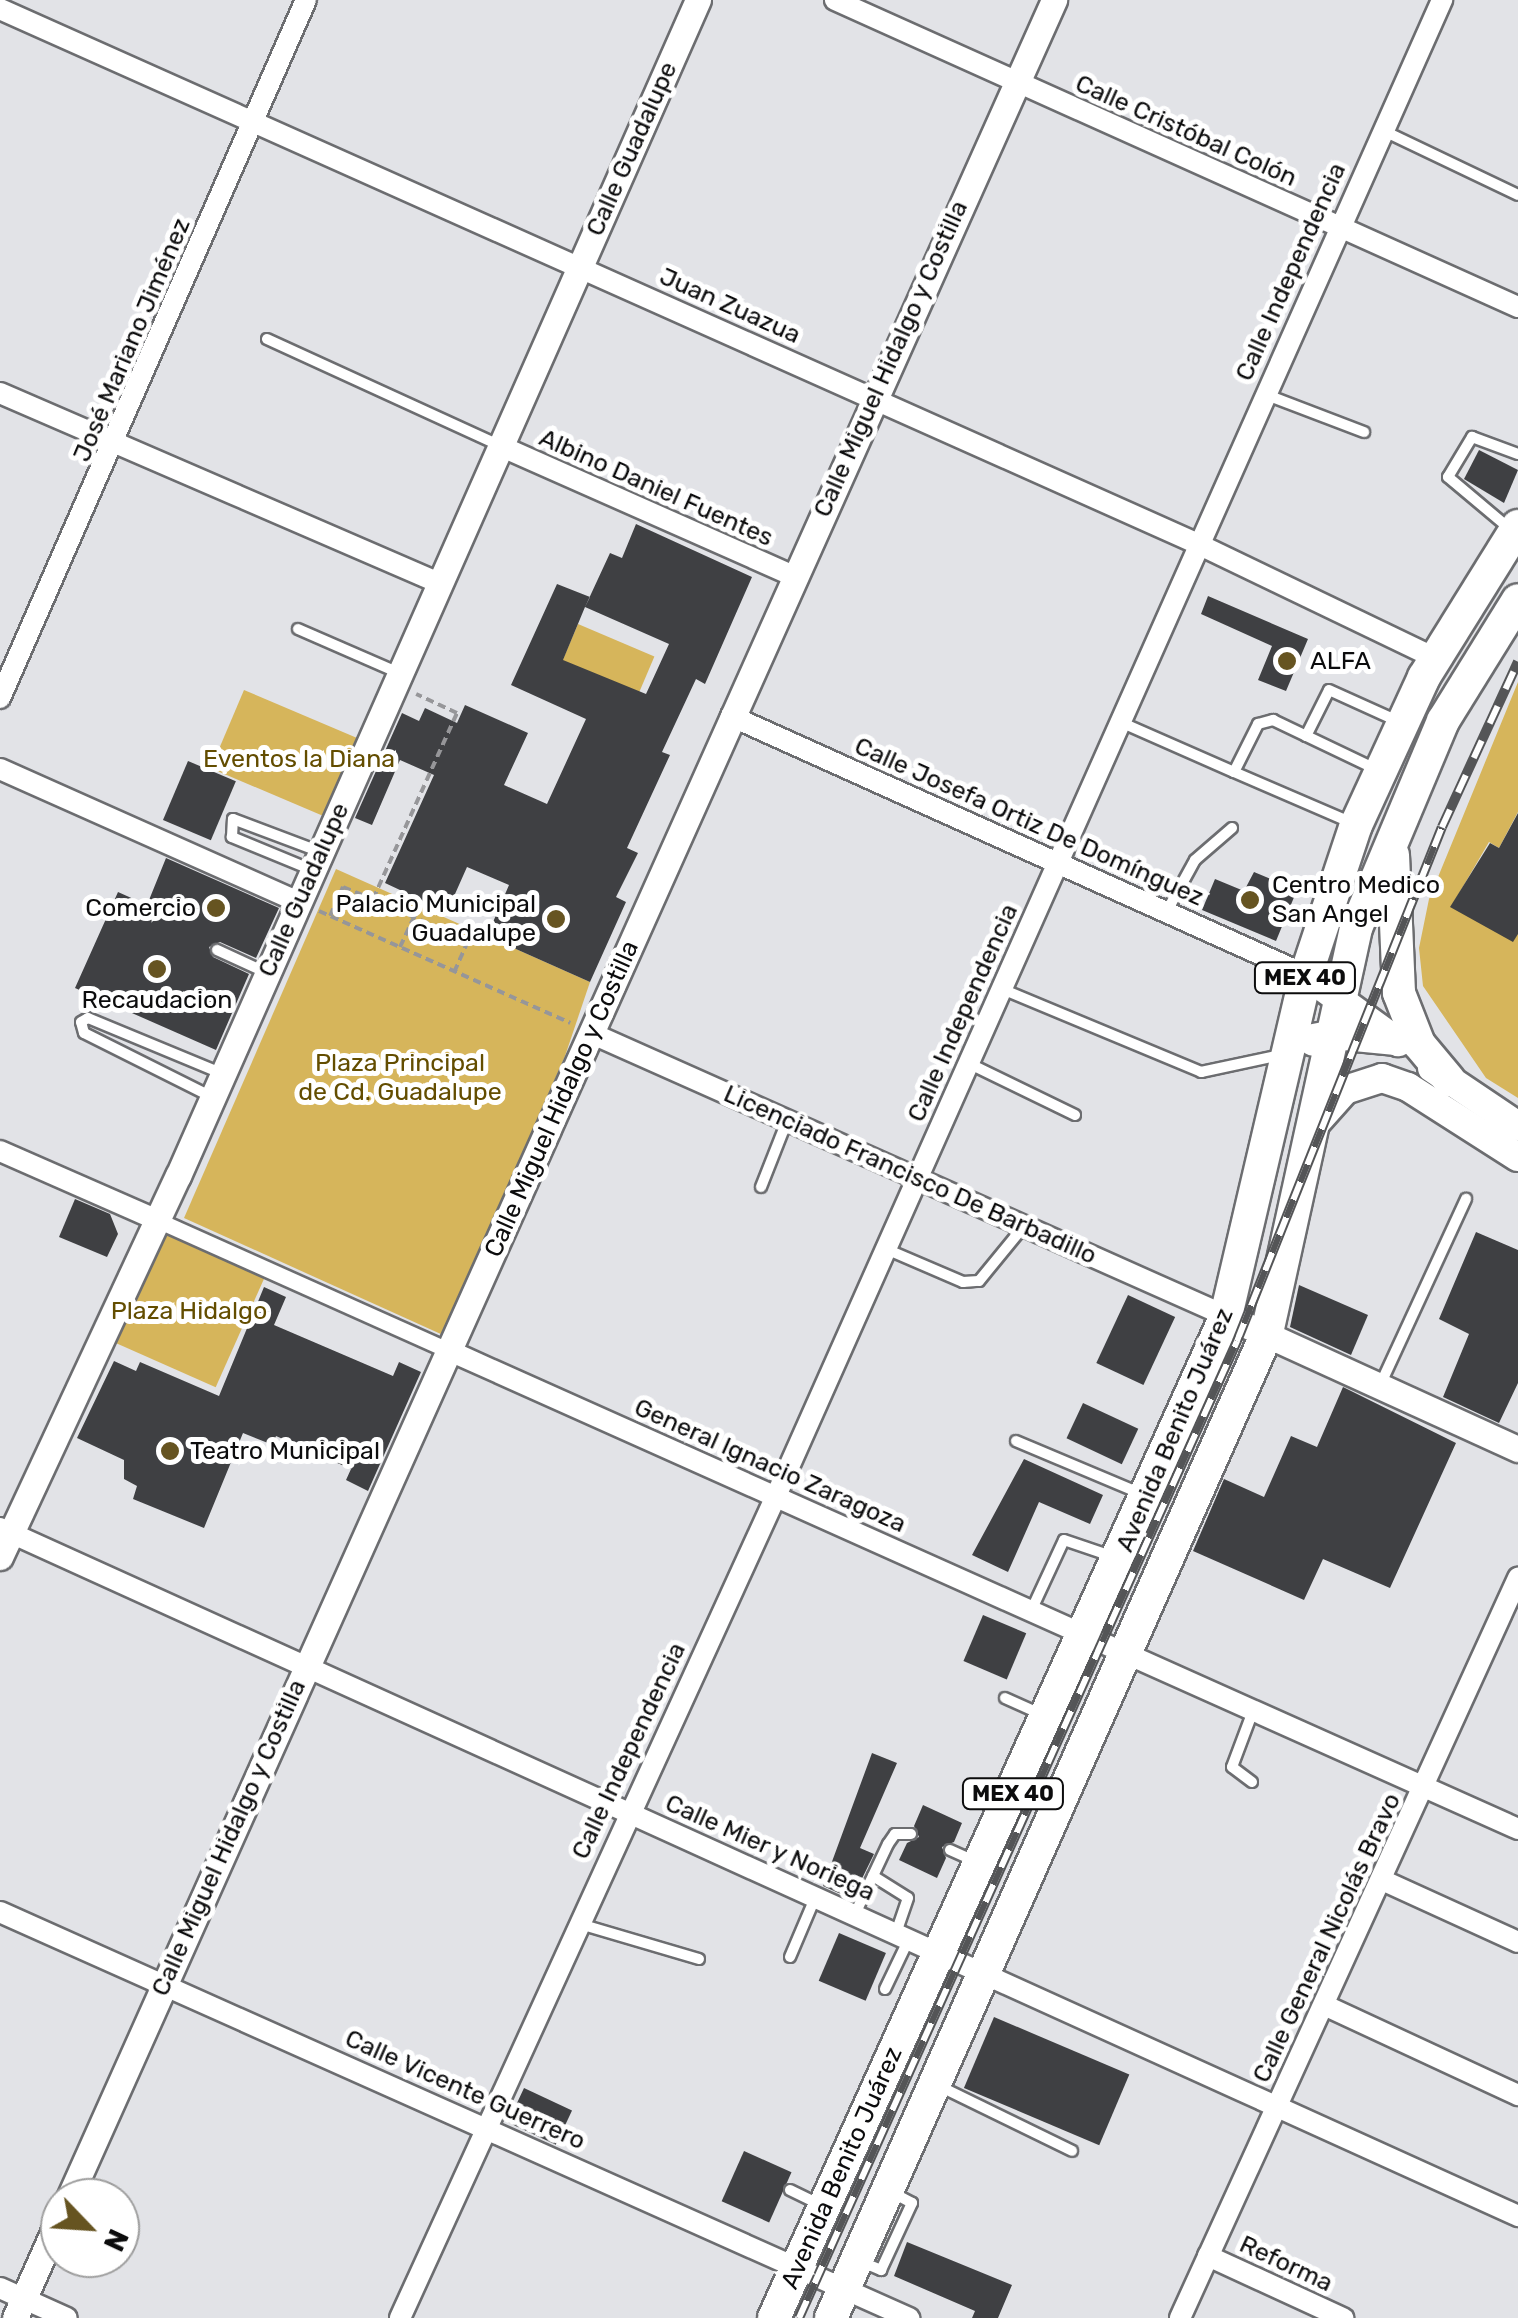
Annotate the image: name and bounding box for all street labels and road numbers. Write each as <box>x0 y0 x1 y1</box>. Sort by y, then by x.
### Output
street label: Calle Guadalupe <box>580 57 684 241</box>
street label: Calle Cristóbal Colón <box>1071 69 1301 193</box>
street label: Calle Independencia <box>1229 158 1353 386</box>
street label: Calle Miguel Hidalgo y Costilla <box>807 196 975 522</box>
street label: José Mariano Jiménez <box>67 214 197 466</box>
street label: Juan Zuazua <box>655 262 805 350</box>
street label: Albino Daniel Fuentes <box>534 423 778 553</box>
street label: Calle Josefa Ortiz De Domínguez <box>850 731 1208 913</box>
street label: Calle Guadalupe <box>252 798 356 982</box>
street label: Calle Independencia <box>901 899 1025 1127</box>
street label: Calle Miguel Hidalgo y Costilla <box>478 936 646 1262</box>
road number: MEX 40 <box>1252 961 1358 995</box>
street label: Licenciado Francisco De Barbadillo <box>719 1079 1101 1271</box>
street label: Avenida Benito Juárez <box>1110 1304 1240 1556</box>
street label: General Ignacio Zaragoza <box>630 1392 910 1540</box>
street label: Calle Independencia <box>566 1638 692 1864</box>
street label: Calle Miguel Hidalgo y Costilla <box>145 1675 313 2001</box>
road number: MEX 40 <box>960 1777 1066 1811</box>
street label: Calle Mier y Noriega <box>660 1788 880 1908</box>
street label: Calle General Nicolás Bravo <box>1247 1789 1407 2087</box>
street label: Calle Vicente Guerrero <box>340 2023 590 2157</box>
street label: Avenida Benito Juárez <box>775 2042 909 2294</box>
street label: Reforma <box>1235 2229 1337 2299</box>

